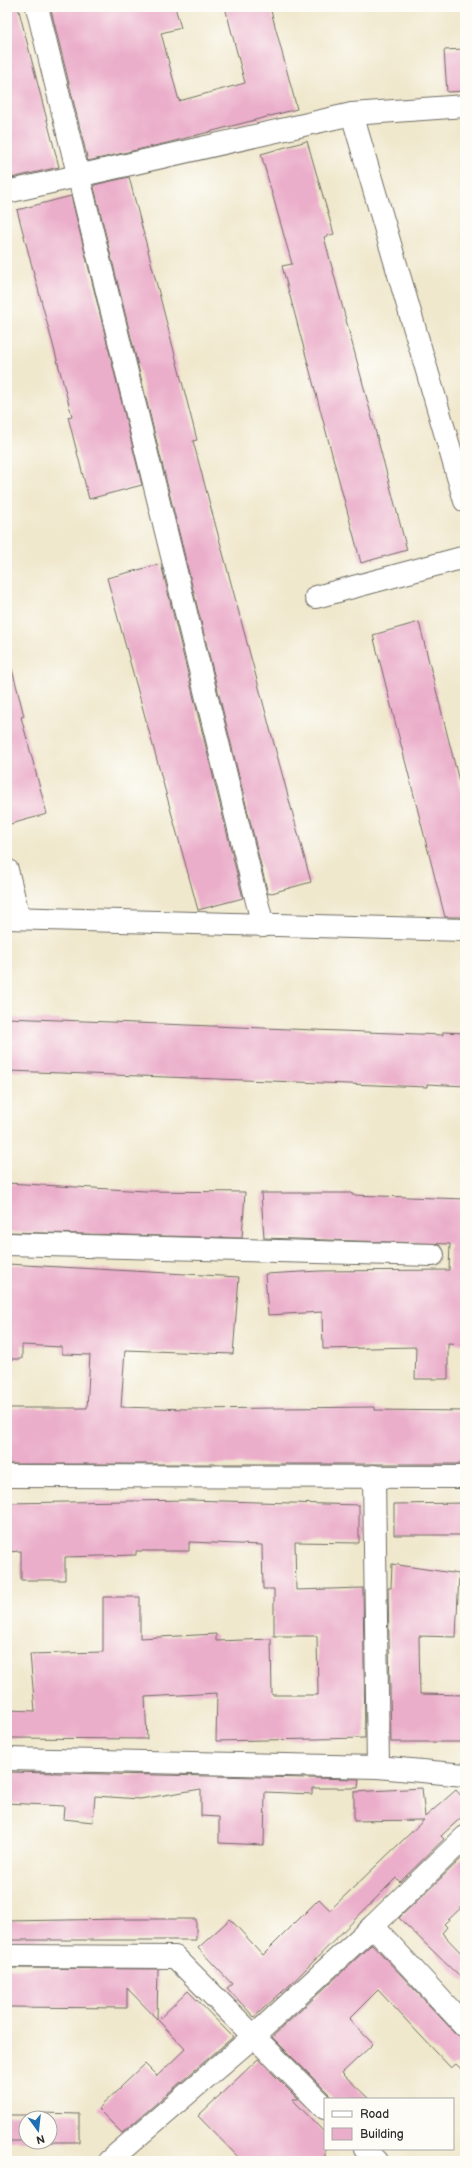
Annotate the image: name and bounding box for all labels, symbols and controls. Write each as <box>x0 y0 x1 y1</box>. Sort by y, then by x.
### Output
legend <box>324 2098 454 2150</box>
text: Road <box>360 2107 389 2122</box>
north arrow <box>18 2110 58 2150</box>
text: Building <box>360 2127 404 2142</box>
text: N <box>35 2132 46 2147</box>

